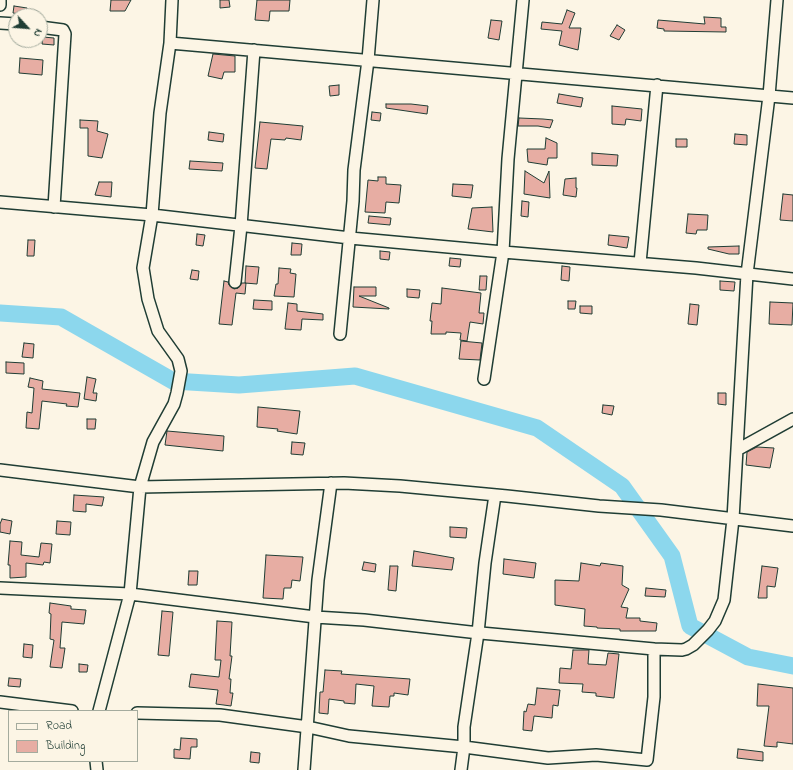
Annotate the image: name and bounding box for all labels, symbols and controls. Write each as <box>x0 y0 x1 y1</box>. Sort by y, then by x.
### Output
north arrow <box>8 8 48 48</box>
text: N <box>29 26 47 40</box>
legend <box>8 710 138 762</box>
text: Road <box>46 717 72 735</box>
text: Building <box>46 737 85 755</box>

